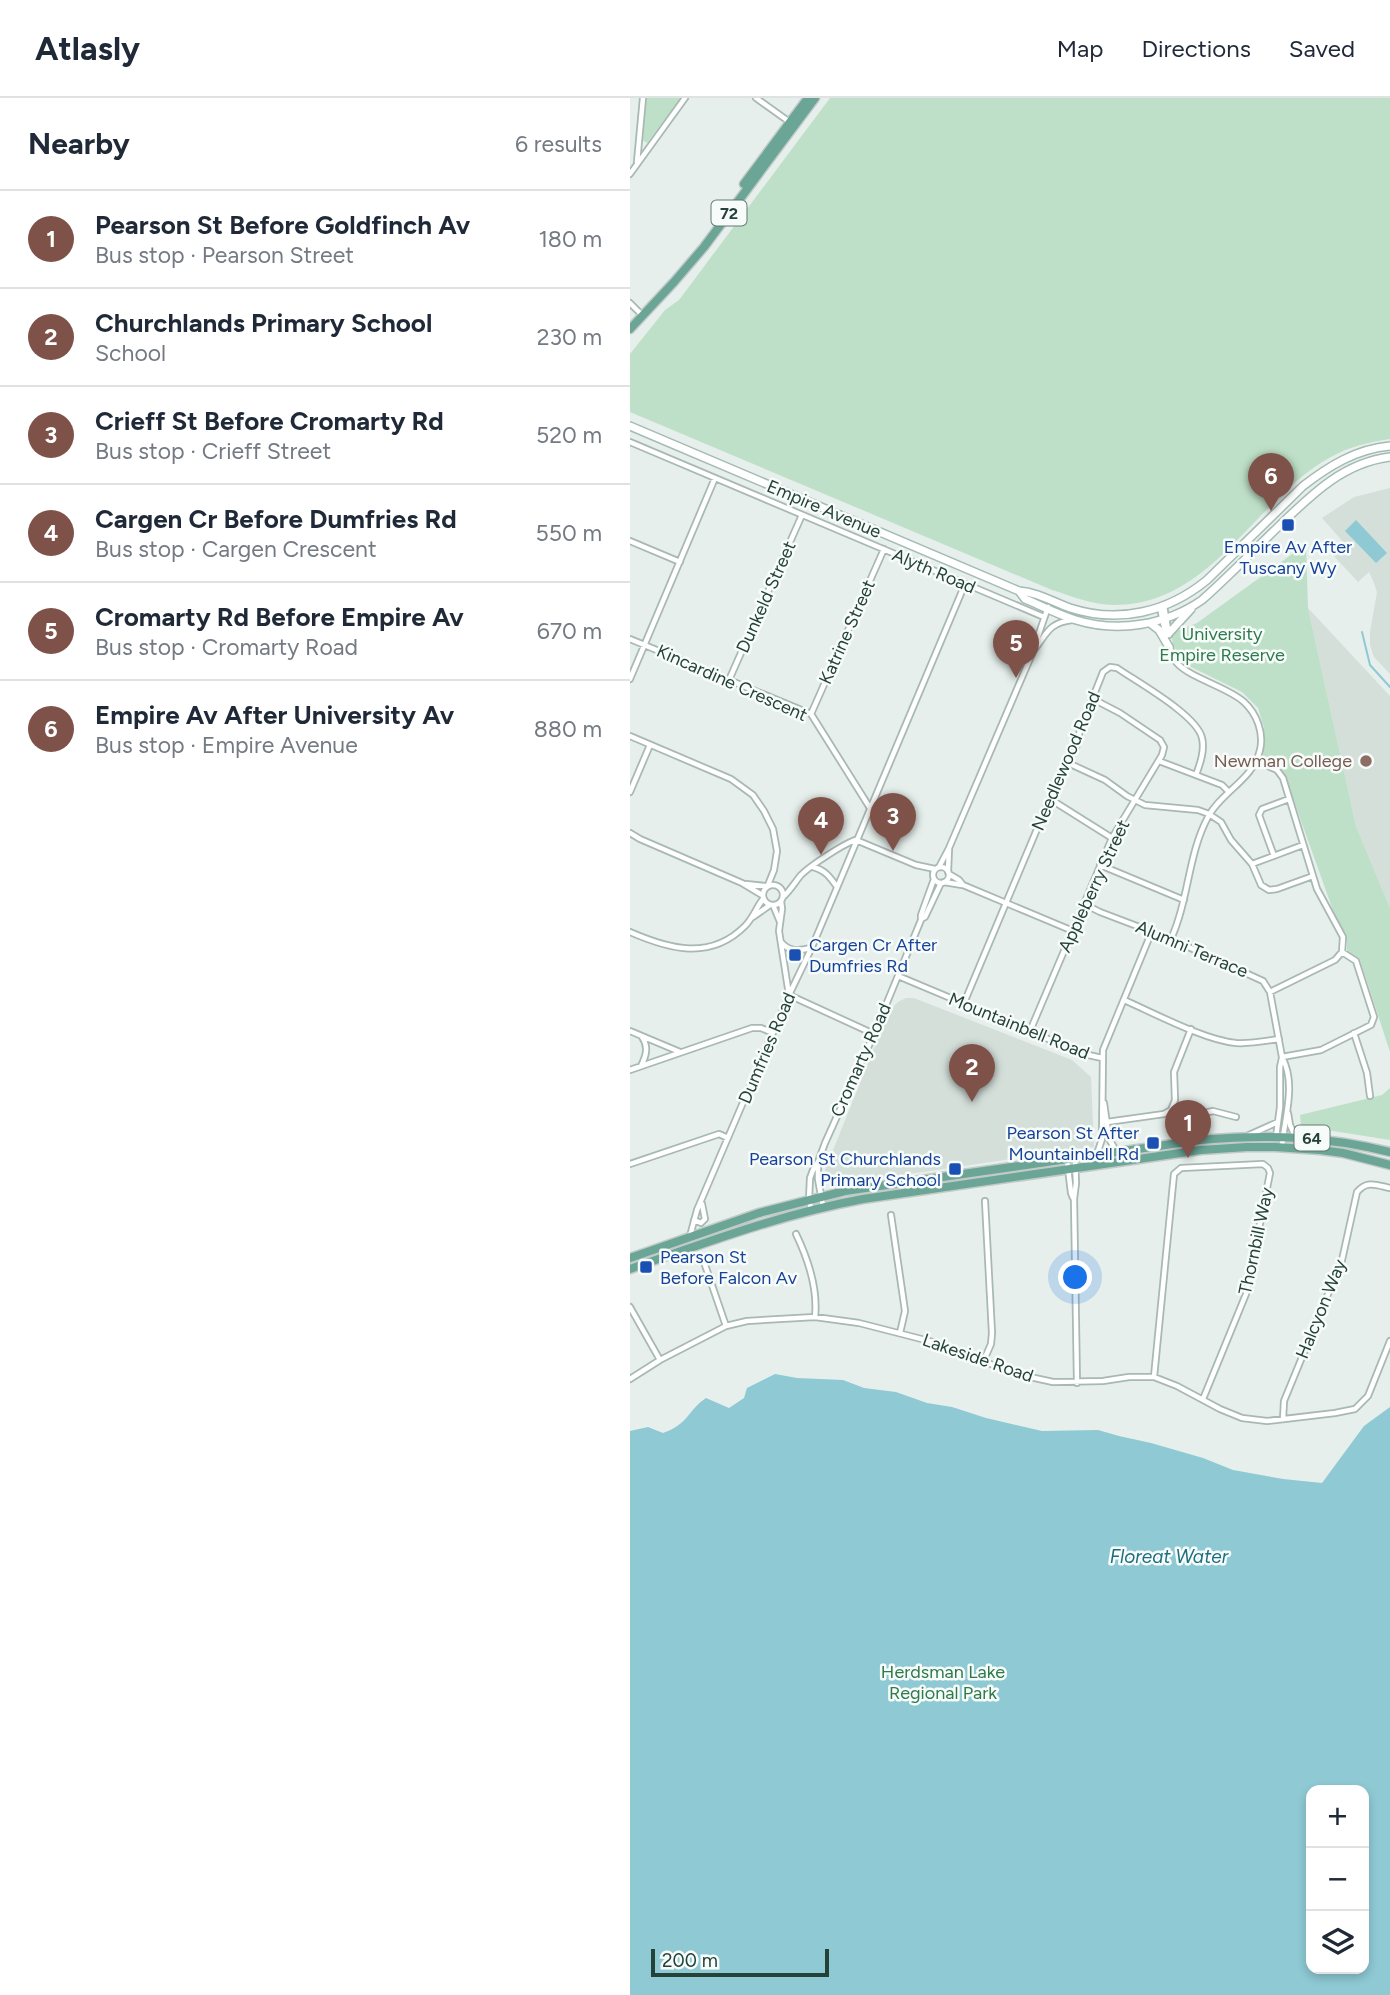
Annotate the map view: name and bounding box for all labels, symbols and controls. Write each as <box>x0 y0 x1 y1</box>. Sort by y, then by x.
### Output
text: Atlasly <box>35 29 140 68</box>
text: Map <box>1057 34 1103 63</box>
text: Directions <box>1141 34 1251 63</box>
text: Saved <box>1289 34 1355 63</box>
text: Nearby <box>28 125 130 162</box>
text: 6 results <box>515 130 602 158</box>
road number: 72 <box>712 200 746 225</box>
text: Pearson St Before Goldfinch Av <box>95 209 470 241</box>
text: 1 <box>46 225 56 253</box>
text: 180 m <box>538 225 602 253</box>
text: Bus stop · Pearson Street <box>95 241 354 269</box>
text: Churchlands Primary School <box>95 307 432 339</box>
text: 2 <box>44 323 58 351</box>
text: 230 m <box>537 323 602 351</box>
text: School <box>95 339 166 367</box>
text: Crieff St Before Cromarty Rd <box>95 405 444 437</box>
text: 3 <box>45 421 57 449</box>
text: 520 m <box>536 421 602 449</box>
text: Bus stop · Crieff Street <box>95 437 331 465</box>
pin: 6 <box>1248 453 1294 511</box>
street label: Empire Avenue <box>764 475 885 543</box>
text: Cargen Cr Before Dumfries Rd <box>95 503 457 535</box>
marker: Empire Av After Tuscany Wy <box>1280 517 1296 533</box>
text: 4 <box>44 519 58 547</box>
text: 550 m <box>536 519 602 547</box>
text: Bus stop · Cargen Crescent <box>95 535 377 563</box>
place label: Empire Av After Tuscany Wy <box>1224 536 1352 579</box>
street label: Dunkeld Street <box>732 537 801 656</box>
street label: Alyth Road <box>889 544 979 598</box>
street label: Katrine Street <box>814 576 880 688</box>
text: Cromarty Rd Before Empire Av <box>95 601 464 633</box>
text: 5 <box>44 617 58 645</box>
text: 670 m <box>537 617 602 645</box>
pin: 5 <box>993 620 1039 678</box>
park label: University Empire Reserve <box>1159 623 1285 666</box>
text: Bus stop · Cromarty Road <box>95 633 358 661</box>
street label: Kincardine Crescent <box>653 640 811 726</box>
street label: Needlewood Road <box>1027 688 1105 834</box>
text: Empire Av After University Av <box>95 699 454 731</box>
text: 6 <box>44 715 58 743</box>
text: 880 m <box>534 715 602 743</box>
text: Bus stop · Empire Avenue <box>95 731 358 759</box>
place label: Newman College <box>1214 750 1352 772</box>
marker: Newman College <box>1358 753 1374 769</box>
pin: 3 <box>870 793 916 851</box>
pin: 4 <box>798 797 844 855</box>
street label: Appleberry Street <box>1054 816 1135 956</box>
street label: Alumni Terrace <box>1133 915 1252 983</box>
place label: Cargen Cr After Dumfries Rd <box>809 934 937 977</box>
marker: Cargen Cr After Dumfries Rd <box>787 947 803 963</box>
street label: Mountainbell Road <box>945 988 1093 1064</box>
street label: Dumfries Road <box>734 989 800 1107</box>
street label: Cromarty Road <box>826 1000 896 1120</box>
pin: 2 <box>949 1044 995 1102</box>
pin: 1 <box>1165 1100 1211 1158</box>
place label: Pearson St After Mountainbell Rd <box>1007 1122 1139 1165</box>
road number: 64 <box>1294 1126 1330 1150</box>
marker: Pearson St After Mountainbell Rd <box>1145 1135 1161 1151</box>
place label: Pearson St Churchlands Primary School <box>749 1148 941 1191</box>
marker: Pearson St Churchlands Primary School <box>947 1161 963 1177</box>
street label: Thornbill Way <box>1234 1185 1278 1296</box>
place label: Pearson St Before Falcon Av <box>660 1246 798 1289</box>
street label: Halcyon Way <box>1291 1256 1351 1362</box>
marker: Pearson St Before Falcon Av <box>638 1259 654 1275</box>
your location <box>1058 1260 1092 1294</box>
street label: Lakeside Road <box>920 1329 1036 1387</box>
water label: Floreat Water <box>1110 1545 1229 1568</box>
park label: Herdsman Lake Regional Park <box>881 1661 1005 1704</box>
map controls <box>1306 1785 1369 1974</box>
button: + <box>1306 1785 1369 1848</box>
button: − <box>1306 1848 1369 1911</box>
button: layers <box>1306 1911 1369 1974</box>
scale bar <box>651 1946 830 1978</box>
text: 200 m <box>662 1949 718 1972</box>

